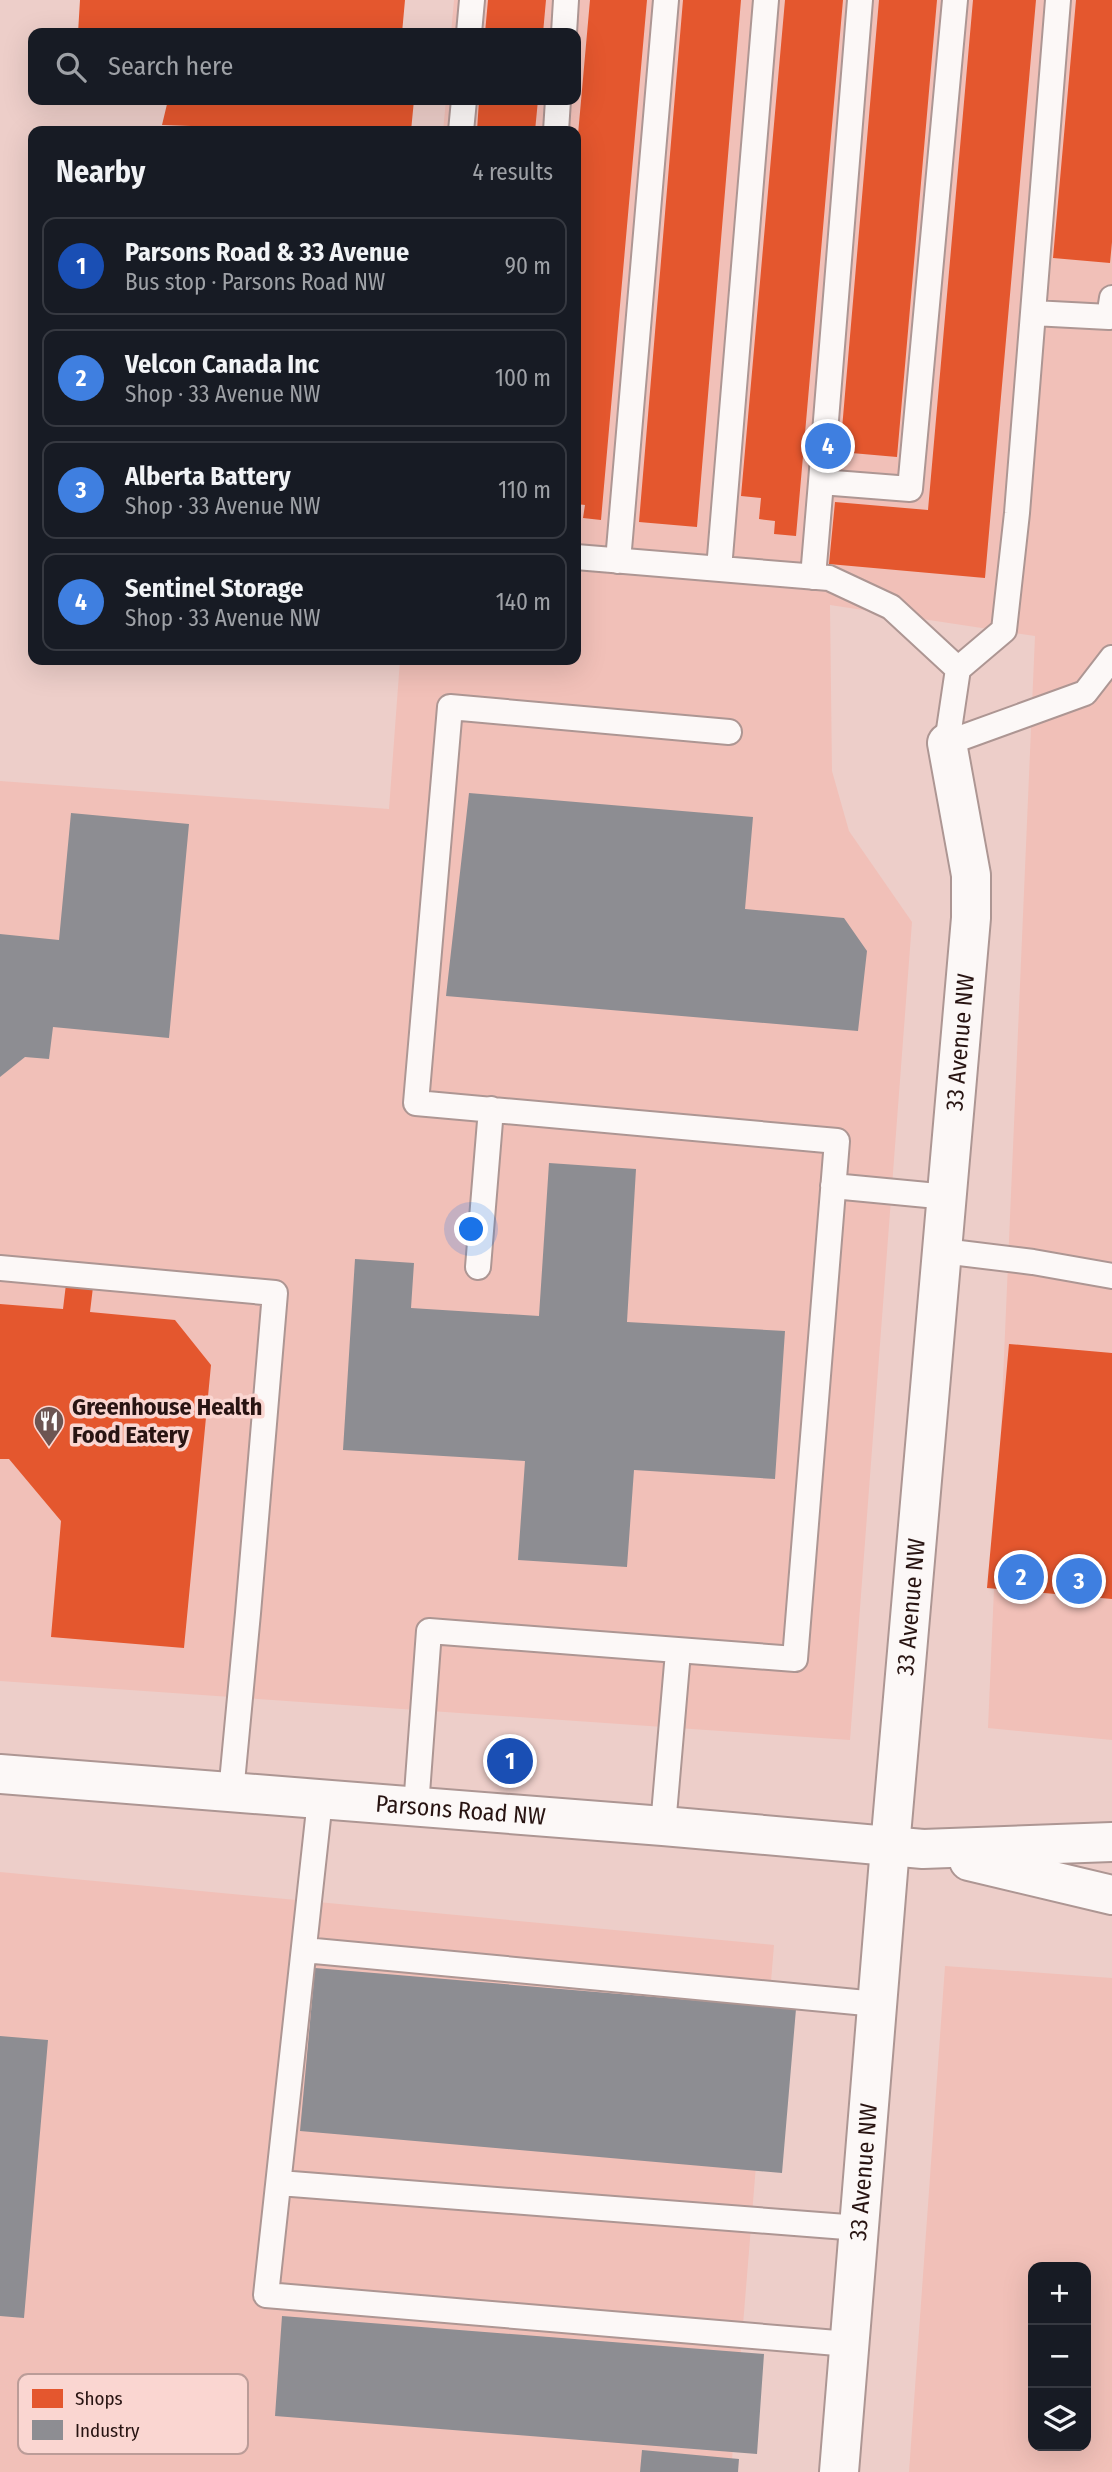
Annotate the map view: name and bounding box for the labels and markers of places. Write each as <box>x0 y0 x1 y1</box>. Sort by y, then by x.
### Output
pin: 4 <box>805 420 851 472</box>
place label: Greenhouse Health Food Eatery <box>72 1393 262 1449</box>
restaurant icon: Greenhouse Health Food Eatery <box>32 1404 66 1448</box>
pin: 2 <box>998 1551 1044 1603</box>
pin: 3 <box>1056 1555 1102 1607</box>
pin: 1 <box>487 1735 533 1787</box>

